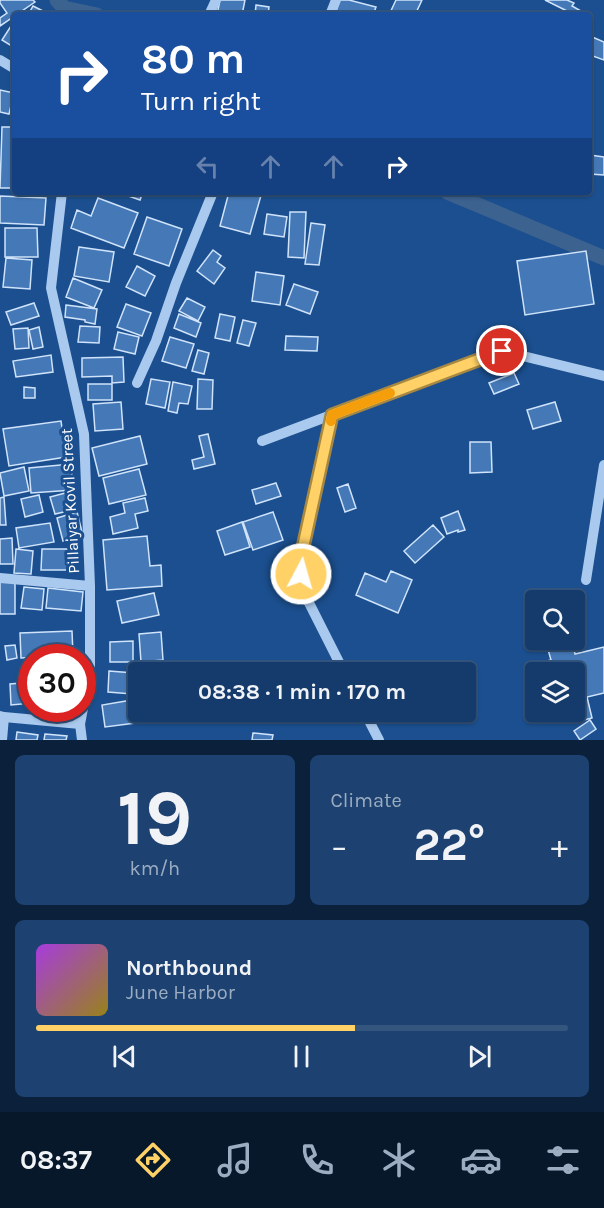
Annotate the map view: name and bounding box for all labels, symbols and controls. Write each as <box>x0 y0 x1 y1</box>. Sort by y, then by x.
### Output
text: 80 m <box>141 34 245 84</box>
icon: right <box>42 36 120 114</box>
text: Turn right <box>141 85 261 117</box>
icon: left <box>191 150 224 183</box>
icon: ahead <box>254 150 287 183</box>
icon: ahead <box>317 150 350 183</box>
icon: right <box>380 150 413 183</box>
pin <box>476 325 527 376</box>
icon: arrive <box>485 334 518 367</box>
street label: Pillaiyar Kovil Street <box>57 428 83 574</box>
position arrow <box>269 542 333 606</box>
map controls <box>525 590 585 722</box>
button: search <box>525 590 585 650</box>
speed limit sign: 30 <box>18 644 96 722</box>
button: layers <box>525 662 585 722</box>
text: 08:38 · 1 min · 170 m <box>198 679 406 705</box>
text: 19 <box>117 772 192 864</box>
text: Climate <box>331 789 402 812</box>
text: 22° <box>413 819 485 871</box>
text: − <box>331 827 348 865</box>
text: + <box>551 827 568 865</box>
text: km/h <box>129 857 180 880</box>
text: Northbound <box>126 955 252 981</box>
text: June Harbor <box>126 981 235 1004</box>
icon: previous <box>108 1040 141 1073</box>
icon: pause <box>285 1040 318 1073</box>
icon: next <box>463 1040 496 1073</box>
icon: directions <box>132 1139 174 1181</box>
icon: music <box>214 1139 256 1181</box>
icon: phone <box>296 1139 338 1181</box>
icon: climate <box>378 1139 420 1181</box>
icon: car <box>460 1139 502 1181</box>
icon: filters <box>542 1139 584 1181</box>
text: 08:37 <box>20 1144 92 1176</box>

